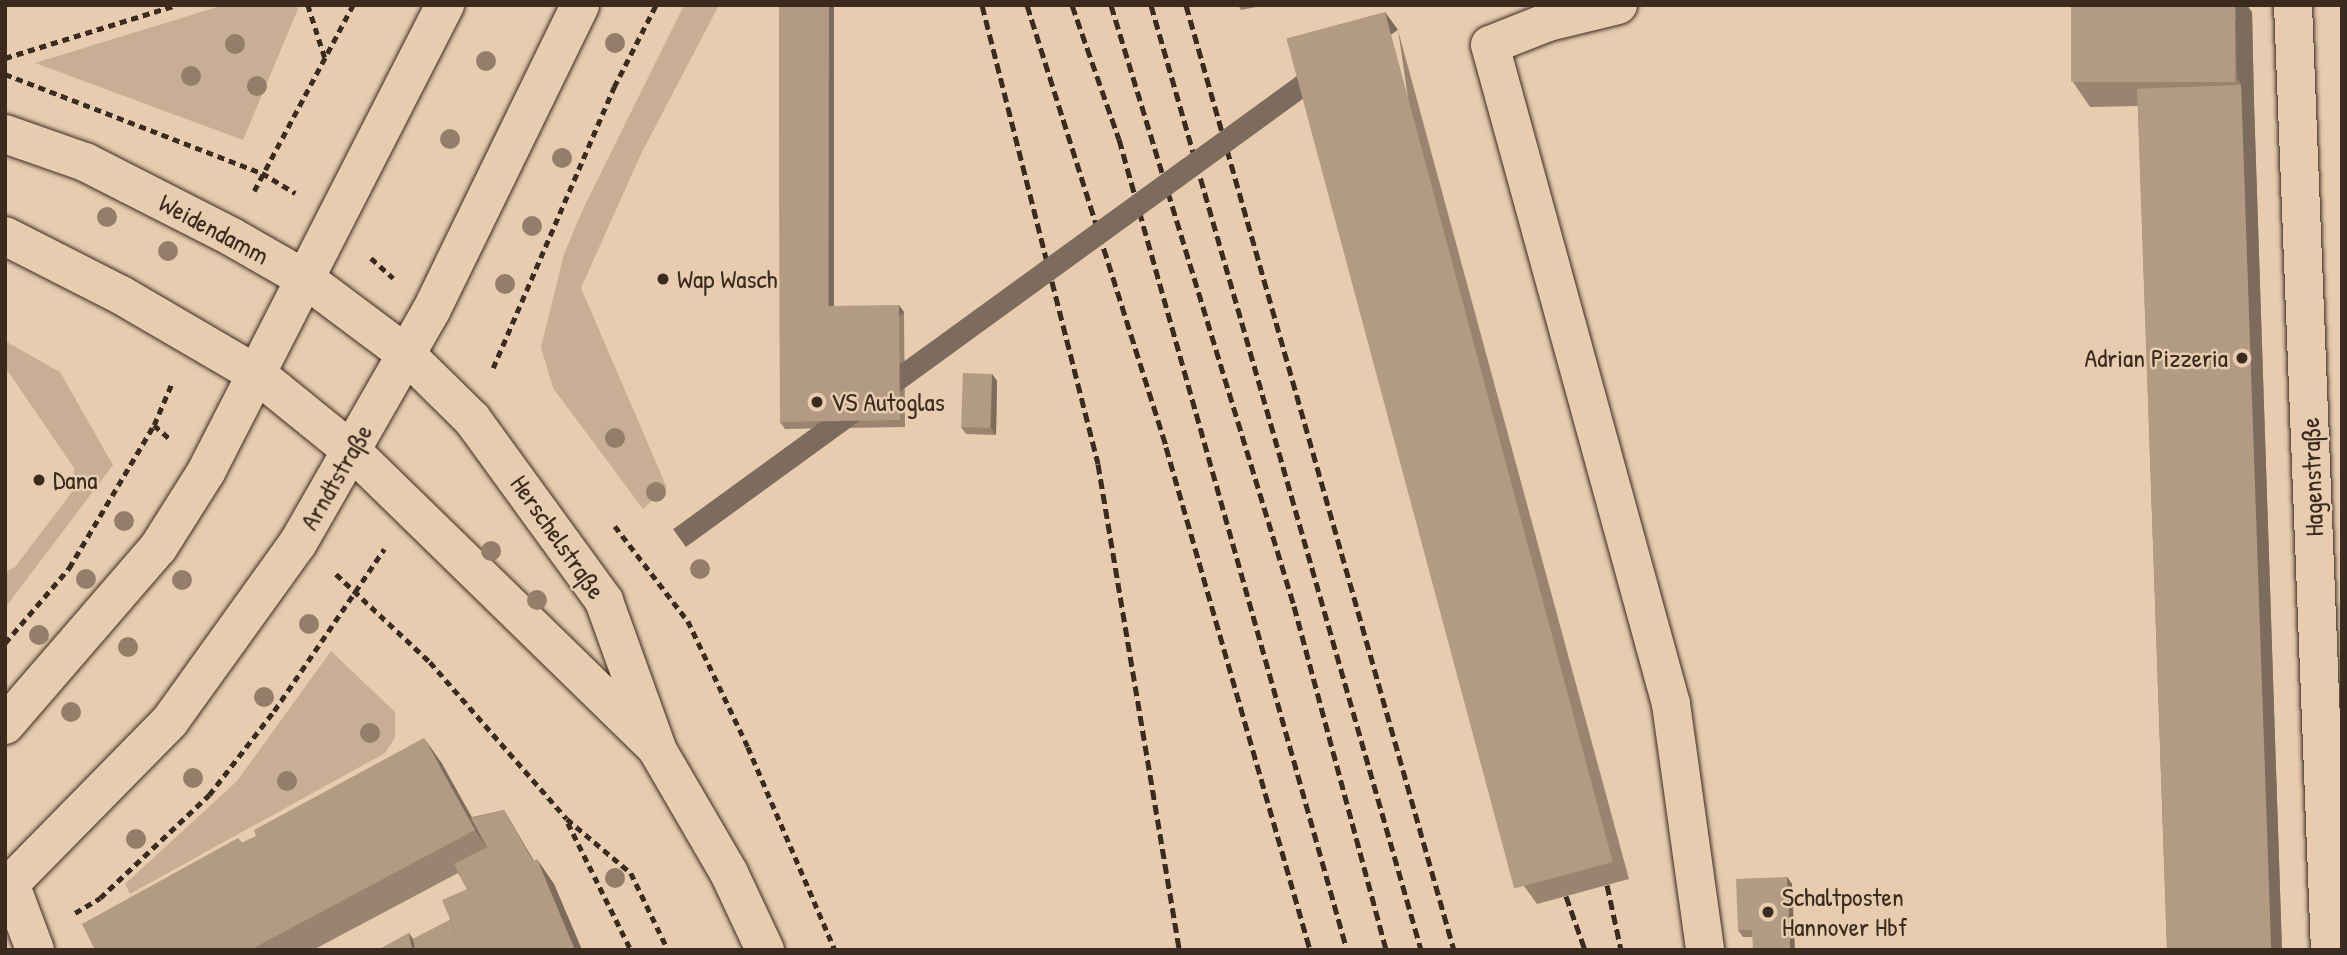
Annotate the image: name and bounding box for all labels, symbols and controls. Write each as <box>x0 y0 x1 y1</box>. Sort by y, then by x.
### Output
street label: Weidendamm <box>154 187 274 271</box>
place label: Wap Wasch <box>677 263 778 295</box>
marker: Wap Wasch <box>655 271 671 287</box>
place label: Adrian Pizzeria <box>2084 342 2228 374</box>
marker: Adrian Pizzeria <box>2234 350 2250 366</box>
place label: VS Autoglas <box>831 386 945 418</box>
marker: VS Autoglas <box>809 394 825 410</box>
street label: Hagenstraße <box>2294 417 2330 537</box>
street label: Arndtstraße <box>293 419 379 535</box>
place label: Dana <box>53 464 97 496</box>
street label: Herschelstraße <box>504 469 612 605</box>
marker: Dana <box>31 472 47 488</box>
place label: Schaltposten Hannover Hbf <box>1782 881 1907 942</box>
marker: Schaltposten Hannover Hbf <box>1760 904 1776 920</box>

